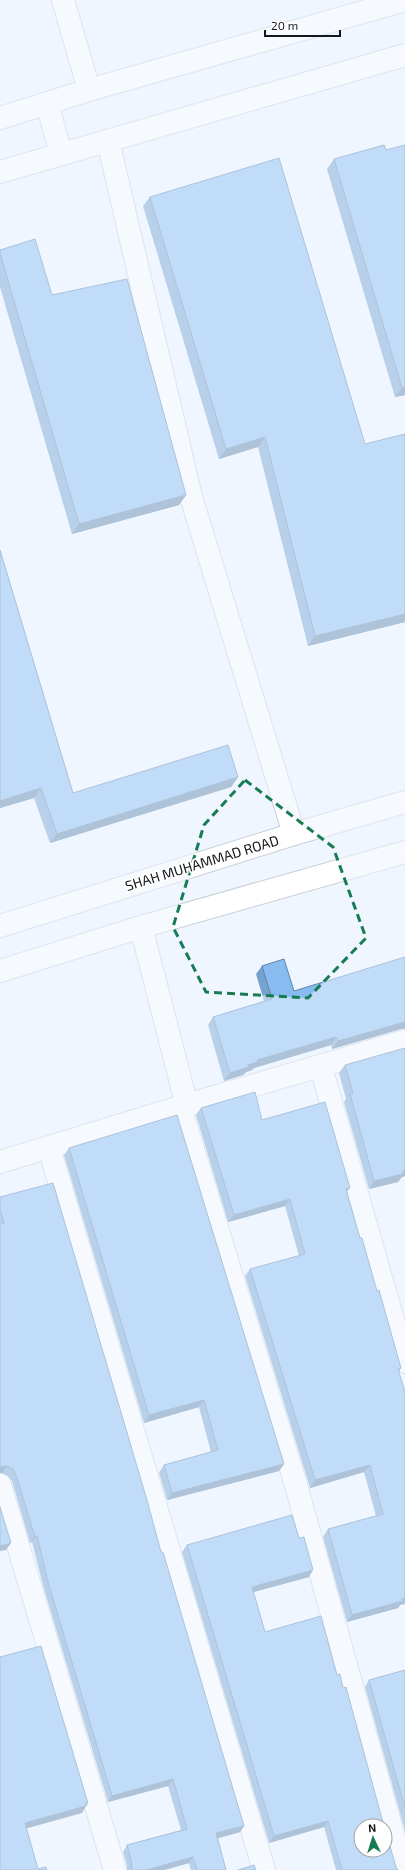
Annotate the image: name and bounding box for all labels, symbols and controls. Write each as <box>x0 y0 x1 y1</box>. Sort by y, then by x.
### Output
scale bar <box>265 12 340 38</box>
text: 20 m <box>271 18 298 32</box>
street label: SHAH MUHAMMAD ROAD <box>123 831 281 894</box>
north arrow <box>353 1818 393 1858</box>
text: N <box>368 1821 377 1834</box>

